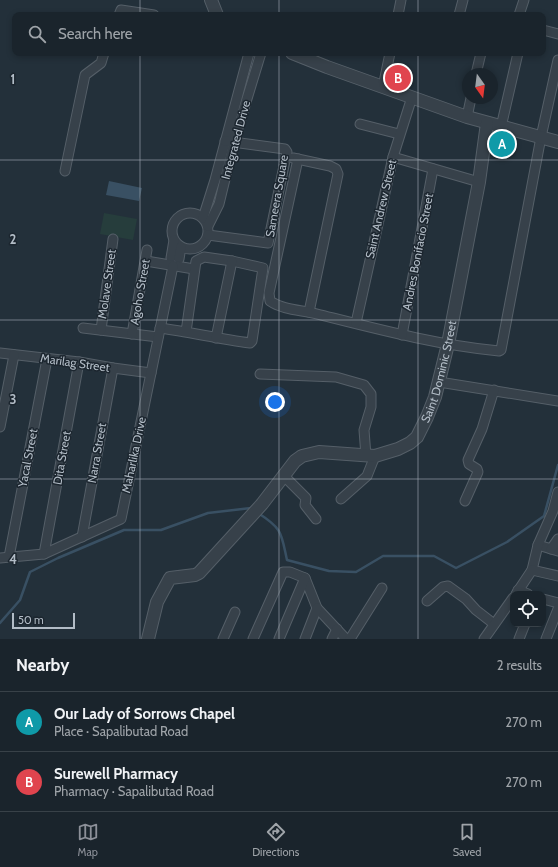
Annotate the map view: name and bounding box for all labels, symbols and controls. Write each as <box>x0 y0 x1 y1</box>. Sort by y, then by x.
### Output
search box <box>12 12 546 56</box>
icon: search <box>26 23 48 45</box>
text: Search here <box>58 25 133 43</box>
pin: B <box>385 63 411 93</box>
north arrow <box>462 68 498 104</box>
text: 1 <box>11 71 15 87</box>
street label: Integrated Drive <box>218 99 253 181</box>
pin: A <box>489 129 515 159</box>
street label: Sameera Square <box>262 154 291 238</box>
street label: Saint Andrew Street <box>362 158 399 260</box>
street label: Andres Bonifacio Street <box>399 192 436 312</box>
text: 2 <box>10 231 17 247</box>
street label: Molave Street <box>94 248 119 320</box>
street label: Agoho Street <box>126 258 153 326</box>
street label: Saint Dominic Street <box>417 319 459 425</box>
street label: Marilag Street <box>39 350 111 375</box>
text: 3 <box>9 391 17 407</box>
your location <box>265 392 285 412</box>
street label: Maharlika Drive <box>118 415 149 494</box>
street label: Narra Street <box>84 422 109 484</box>
street label: Yacal Street <box>14 427 41 489</box>
street label: Dita Street <box>49 430 74 486</box>
text: 4 <box>9 551 17 567</box>
map controls <box>510 591 546 627</box>
button: locate <box>510 591 546 627</box>
scale bar <box>12 611 75 630</box>
text: 50 m <box>18 613 44 627</box>
text: Nearby <box>16 655 69 675</box>
text: 2 results <box>497 657 542 673</box>
text: Our Lady of Sorrows Chapel <box>54 705 235 723</box>
text: A <box>25 714 33 730</box>
text: 270 m <box>505 714 542 730</box>
text: Place · Sapalibutad Road <box>54 723 188 739</box>
text: Surewell Pharmacy <box>54 765 178 783</box>
text: B <box>25 774 33 790</box>
text: 270 m <box>505 774 542 790</box>
text: Pharmacy · Sapalibutad Road <box>54 783 214 799</box>
tab: Map <box>77 821 99 859</box>
tab: Directions <box>252 821 299 859</box>
tab: Saved <box>453 821 481 859</box>

